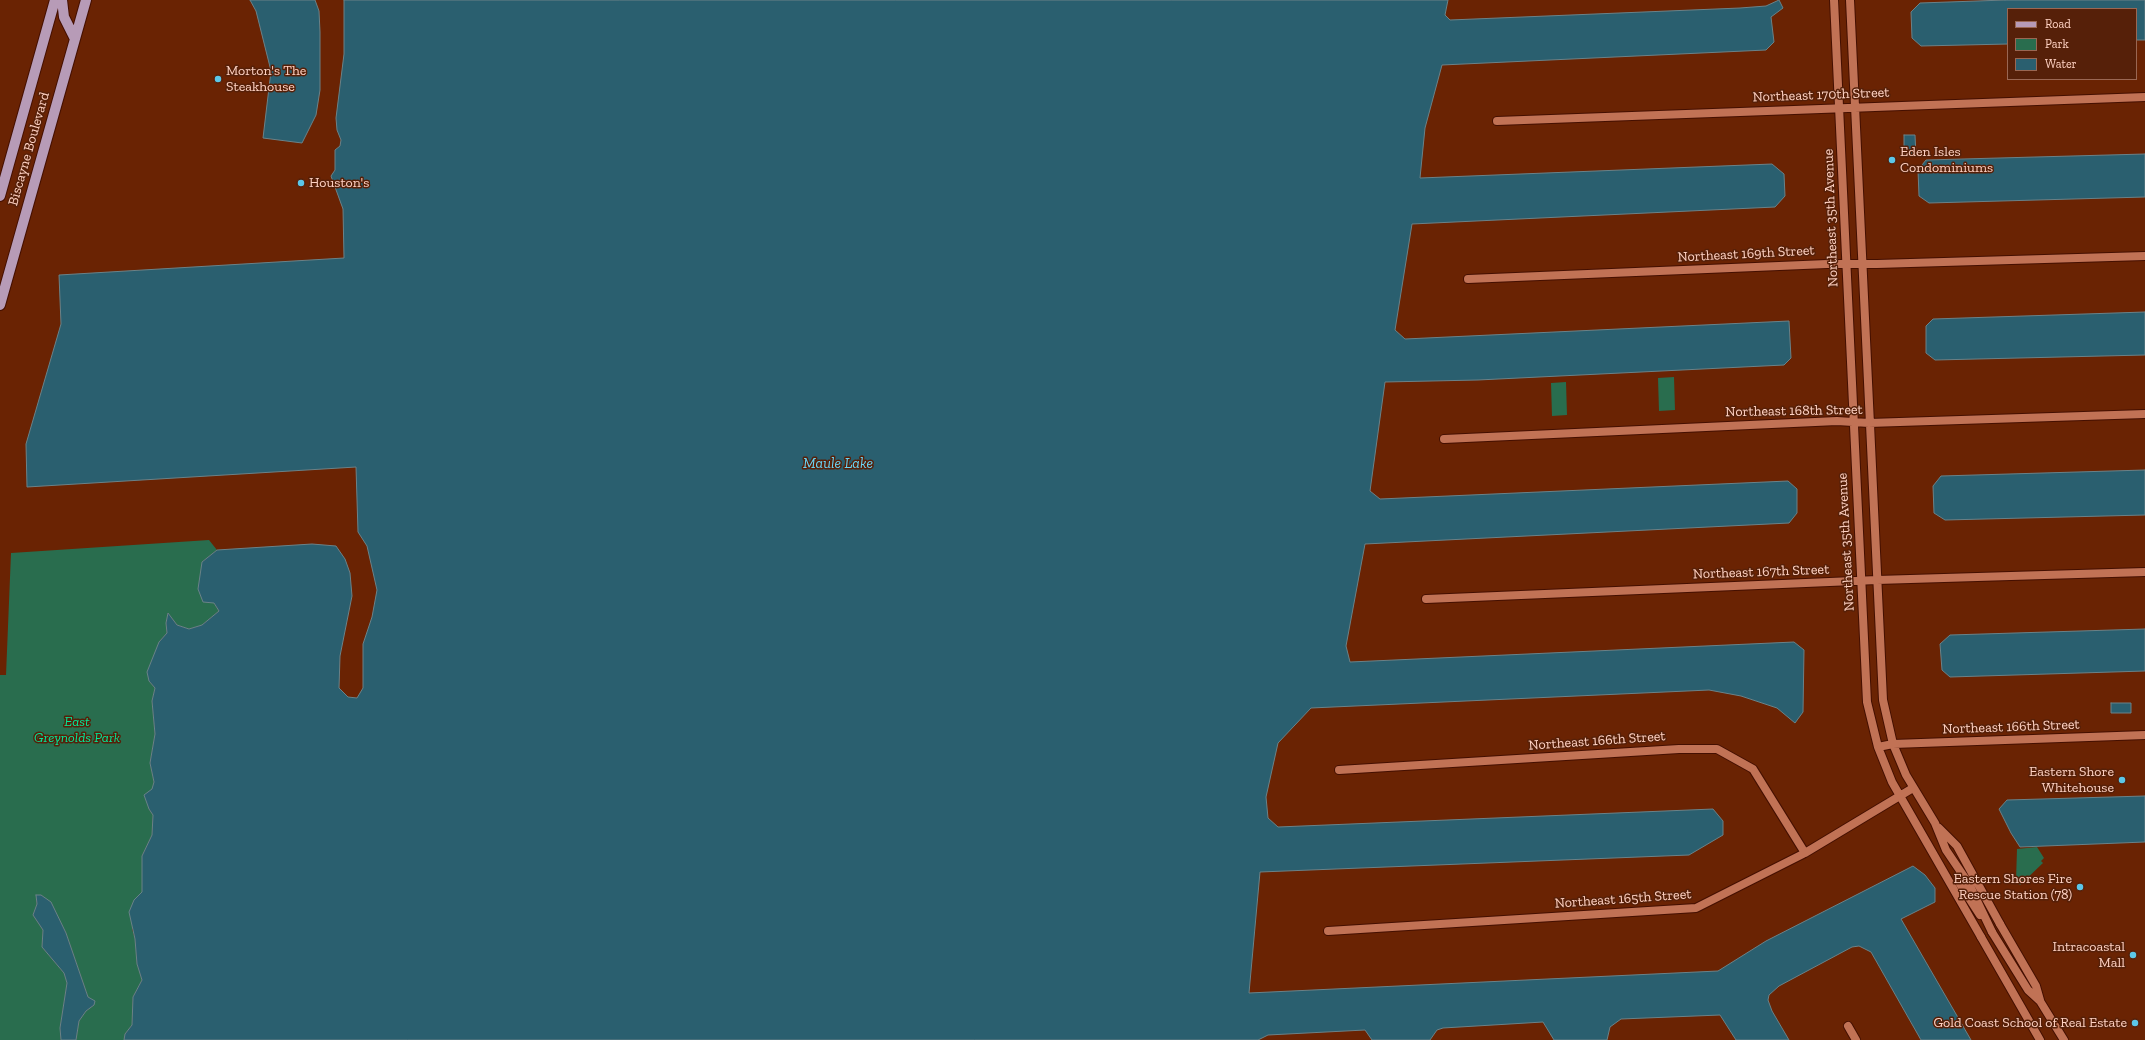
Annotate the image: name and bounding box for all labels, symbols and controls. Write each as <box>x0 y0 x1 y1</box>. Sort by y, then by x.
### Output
legend <box>2007 8 2137 80</box>
text: Road <box>2045 17 2071 31</box>
text: Park <box>2045 37 2069 51</box>
text: Water <box>2045 57 2077 71</box>
place label: Morton's The Steakhouse <box>226 63 306 96</box>
marker: Morton's The Steakhouse <box>213 74 223 84</box>
street label: Northeast 170th Street <box>1752 84 1890 106</box>
street label: Biscayne Boulevard <box>5 90 53 208</box>
place label: Eden Isles Condominiums <box>1900 144 1993 176</box>
street label: Northeast 35th Avenue <box>1820 148 1842 288</box>
marker: Eden Isles Condominiums <box>1887 155 1897 165</box>
place label: Houston's <box>309 175 369 191</box>
marker: Houston's <box>296 178 306 188</box>
street label: Northeast 169th Street <box>1677 242 1815 266</box>
street label: Northeast 168th Street <box>1725 401 1863 421</box>
water label: Maule Lake <box>803 455 873 473</box>
street label: Northeast 35th Avenue <box>1834 472 1858 612</box>
street label: Northeast 167th Street <box>1693 561 1829 583</box>
park label: East Greynolds Park <box>34 714 120 746</box>
street label: Northeast 166th Street <box>1942 716 2080 738</box>
street label: Northeast 166th Street <box>1528 728 1666 754</box>
place label: Eastern Shore Whitehouse <box>2029 764 2114 796</box>
marker: Eastern Shore Whitehouse <box>2117 775 2127 785</box>
place label: Eastern Shores Fire Rescue Station (78) <box>1954 871 2072 904</box>
marker: Eastern Shores Fire Rescue Station (78) <box>2075 882 2085 892</box>
street label: Northeast 165th Street <box>1554 886 1692 912</box>
place label: Intracoastal Mall <box>2052 939 2125 972</box>
marker: Intracoastal Mall <box>2128 950 2138 960</box>
place label: Gold Coast School of Real Estate <box>1933 1015 2127 1031</box>
marker: Gold Coast School of Real Estate <box>2130 1018 2140 1028</box>

